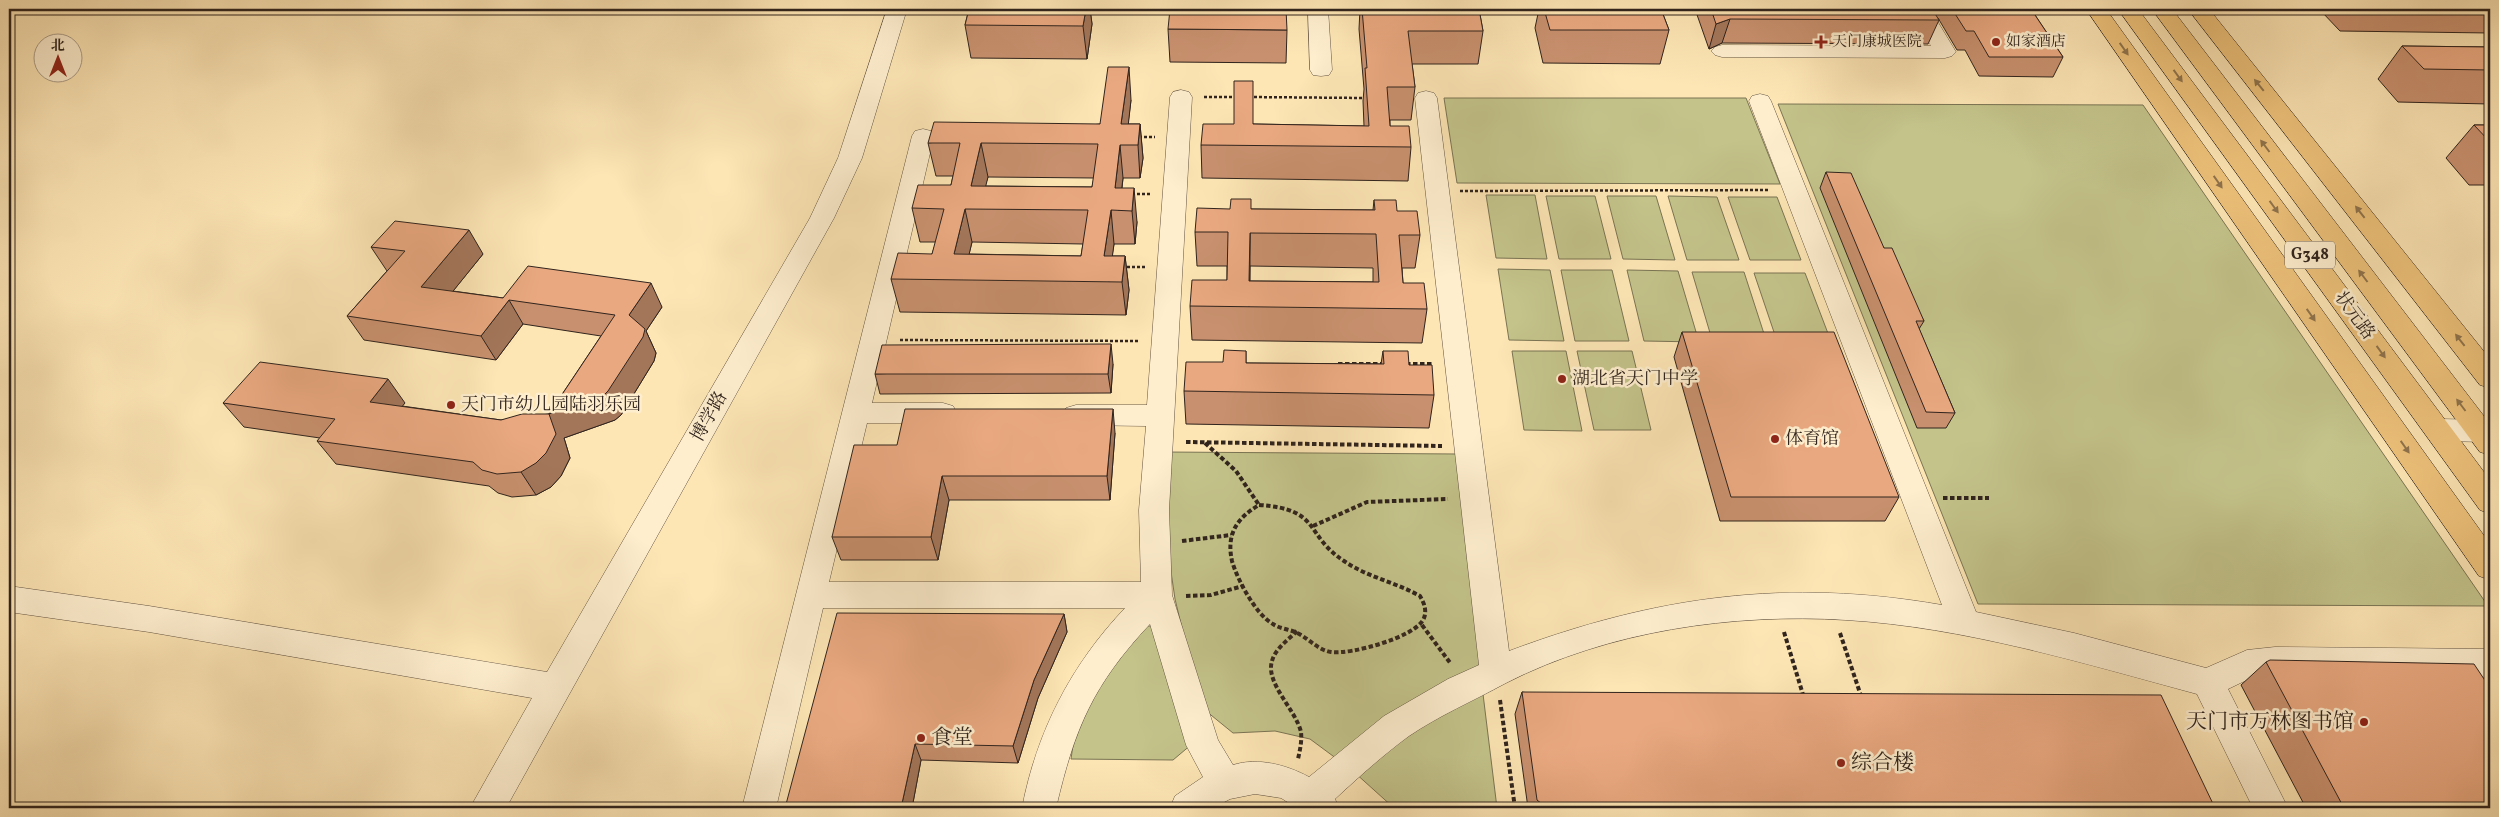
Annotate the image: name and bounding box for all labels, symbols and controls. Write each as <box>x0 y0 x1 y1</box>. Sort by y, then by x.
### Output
north arrow <box>32 32 82 82</box>
place label: 天门康城医院 <box>1832 32 1922 53</box>
place label: 如家酒店 <box>2006 32 2066 53</box>
marker: 天门康城医院 <box>1814 35 1828 49</box>
marker: 如家酒店 <box>1990 36 2002 48</box>
text: 北 <box>51 37 65 56</box>
one-way arrow <box>2119 42 2129 55</box>
one-way arrow <box>2173 69 2183 83</box>
one-way arrow <box>2253 79 2264 92</box>
one-way arrow <box>2260 140 2271 153</box>
one-way arrow <box>2213 175 2223 188</box>
one-way arrow <box>2269 200 2279 214</box>
one-way arrow <box>2354 206 2365 219</box>
road number: G348 <box>2285 242 2335 268</box>
one-way arrow <box>2358 269 2368 283</box>
street label: 状元路 <box>2328 287 2380 345</box>
one-way arrow <box>2306 308 2316 321</box>
one-way arrow <box>2455 334 2466 347</box>
one-way arrow <box>2376 345 2386 359</box>
place label: 湖北省天门中学 <box>1572 367 1698 392</box>
marker: 湖北省天门中学 <box>1556 373 1568 385</box>
street label: 博学路 <box>686 387 734 447</box>
place label: 天门市幼儿园陆羽乐园 <box>461 393 641 418</box>
one-way arrow <box>2456 398 2466 412</box>
marker: 天门市幼儿园陆羽乐园 <box>445 399 457 411</box>
place label: 体育馆 <box>1785 427 1839 452</box>
marker: 体育馆 <box>1769 433 1781 445</box>
one-way arrow <box>2400 440 2410 454</box>
place label: 天门市万林图书馆 <box>2186 708 2354 737</box>
marker: 天门市万林图书馆 <box>2358 716 2370 728</box>
place label: 食堂 <box>931 724 973 753</box>
marker: 食堂 <box>915 732 927 744</box>
place label: 综合楼 <box>1851 749 1914 778</box>
marker: 综合楼 <box>1835 757 1847 769</box>

